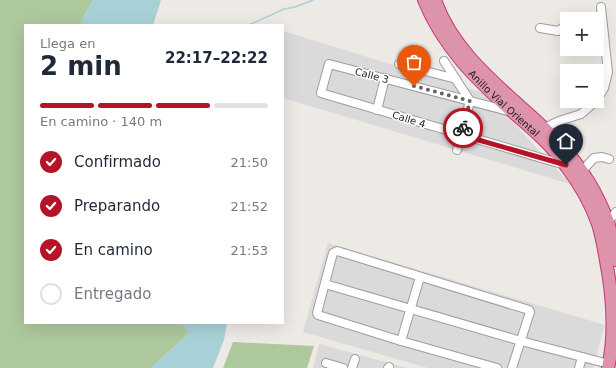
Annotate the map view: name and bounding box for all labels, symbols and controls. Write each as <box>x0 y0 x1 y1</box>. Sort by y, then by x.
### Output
map controls <box>560 12 604 108</box>
button: + <box>560 12 604 56</box>
text: Llega en <box>40 36 95 51</box>
pin <box>397 45 431 86</box>
text: 22:17–22:22 <box>165 49 268 67</box>
text: 2 min <box>40 51 122 81</box>
icon: bag <box>403 51 425 73</box>
button: − <box>560 64 604 108</box>
street label: Calle 3 <box>354 66 390 85</box>
street label: Anillo Vial Oriental <box>466 68 542 139</box>
courier <box>443 108 483 148</box>
street label: Calle 4 <box>391 109 427 130</box>
text: En camino · 140 m <box>40 114 162 129</box>
icon: bike <box>452 117 474 139</box>
pin <box>549 124 583 165</box>
icon: home <box>555 130 577 152</box>
icon: check <box>40 151 62 173</box>
text: Confirmado <box>74 153 161 171</box>
text: 21:50 <box>231 155 268 170</box>
icon: check <box>40 195 62 217</box>
text: Preparando <box>74 197 160 215</box>
text: 21:52 <box>231 199 268 214</box>
icon: check <box>40 239 62 261</box>
text: En camino <box>74 241 153 259</box>
text: 21:53 <box>231 243 268 258</box>
text: Entregado <box>74 285 151 303</box>

